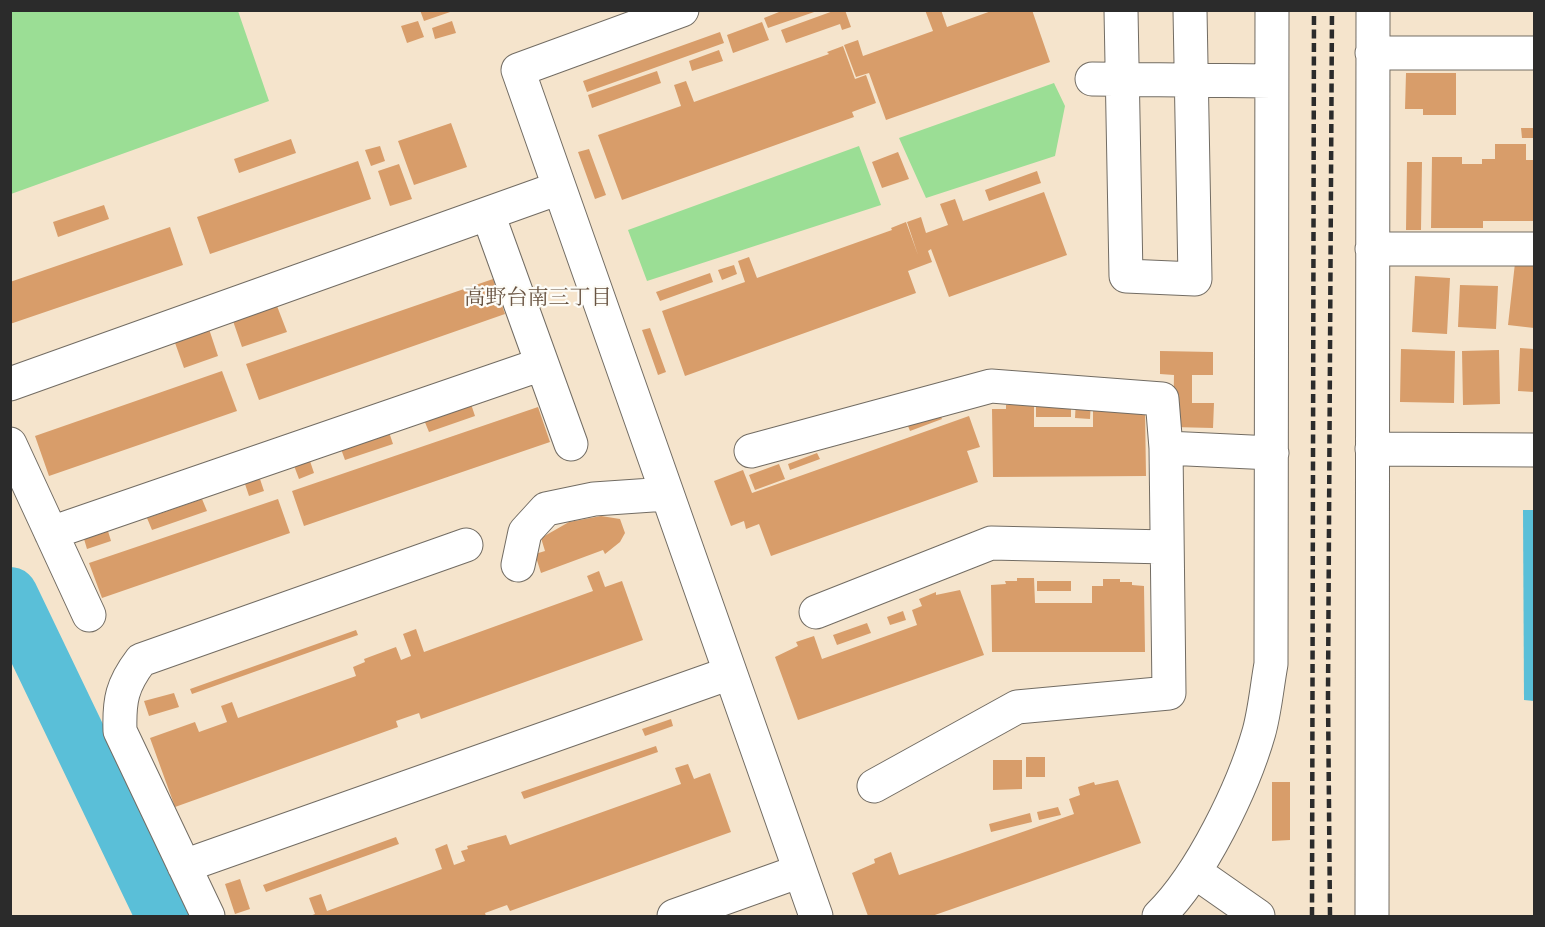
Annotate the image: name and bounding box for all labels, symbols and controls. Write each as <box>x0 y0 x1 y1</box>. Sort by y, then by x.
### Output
district label: 高野台南三丁目 <box>465 286 611 312</box>

